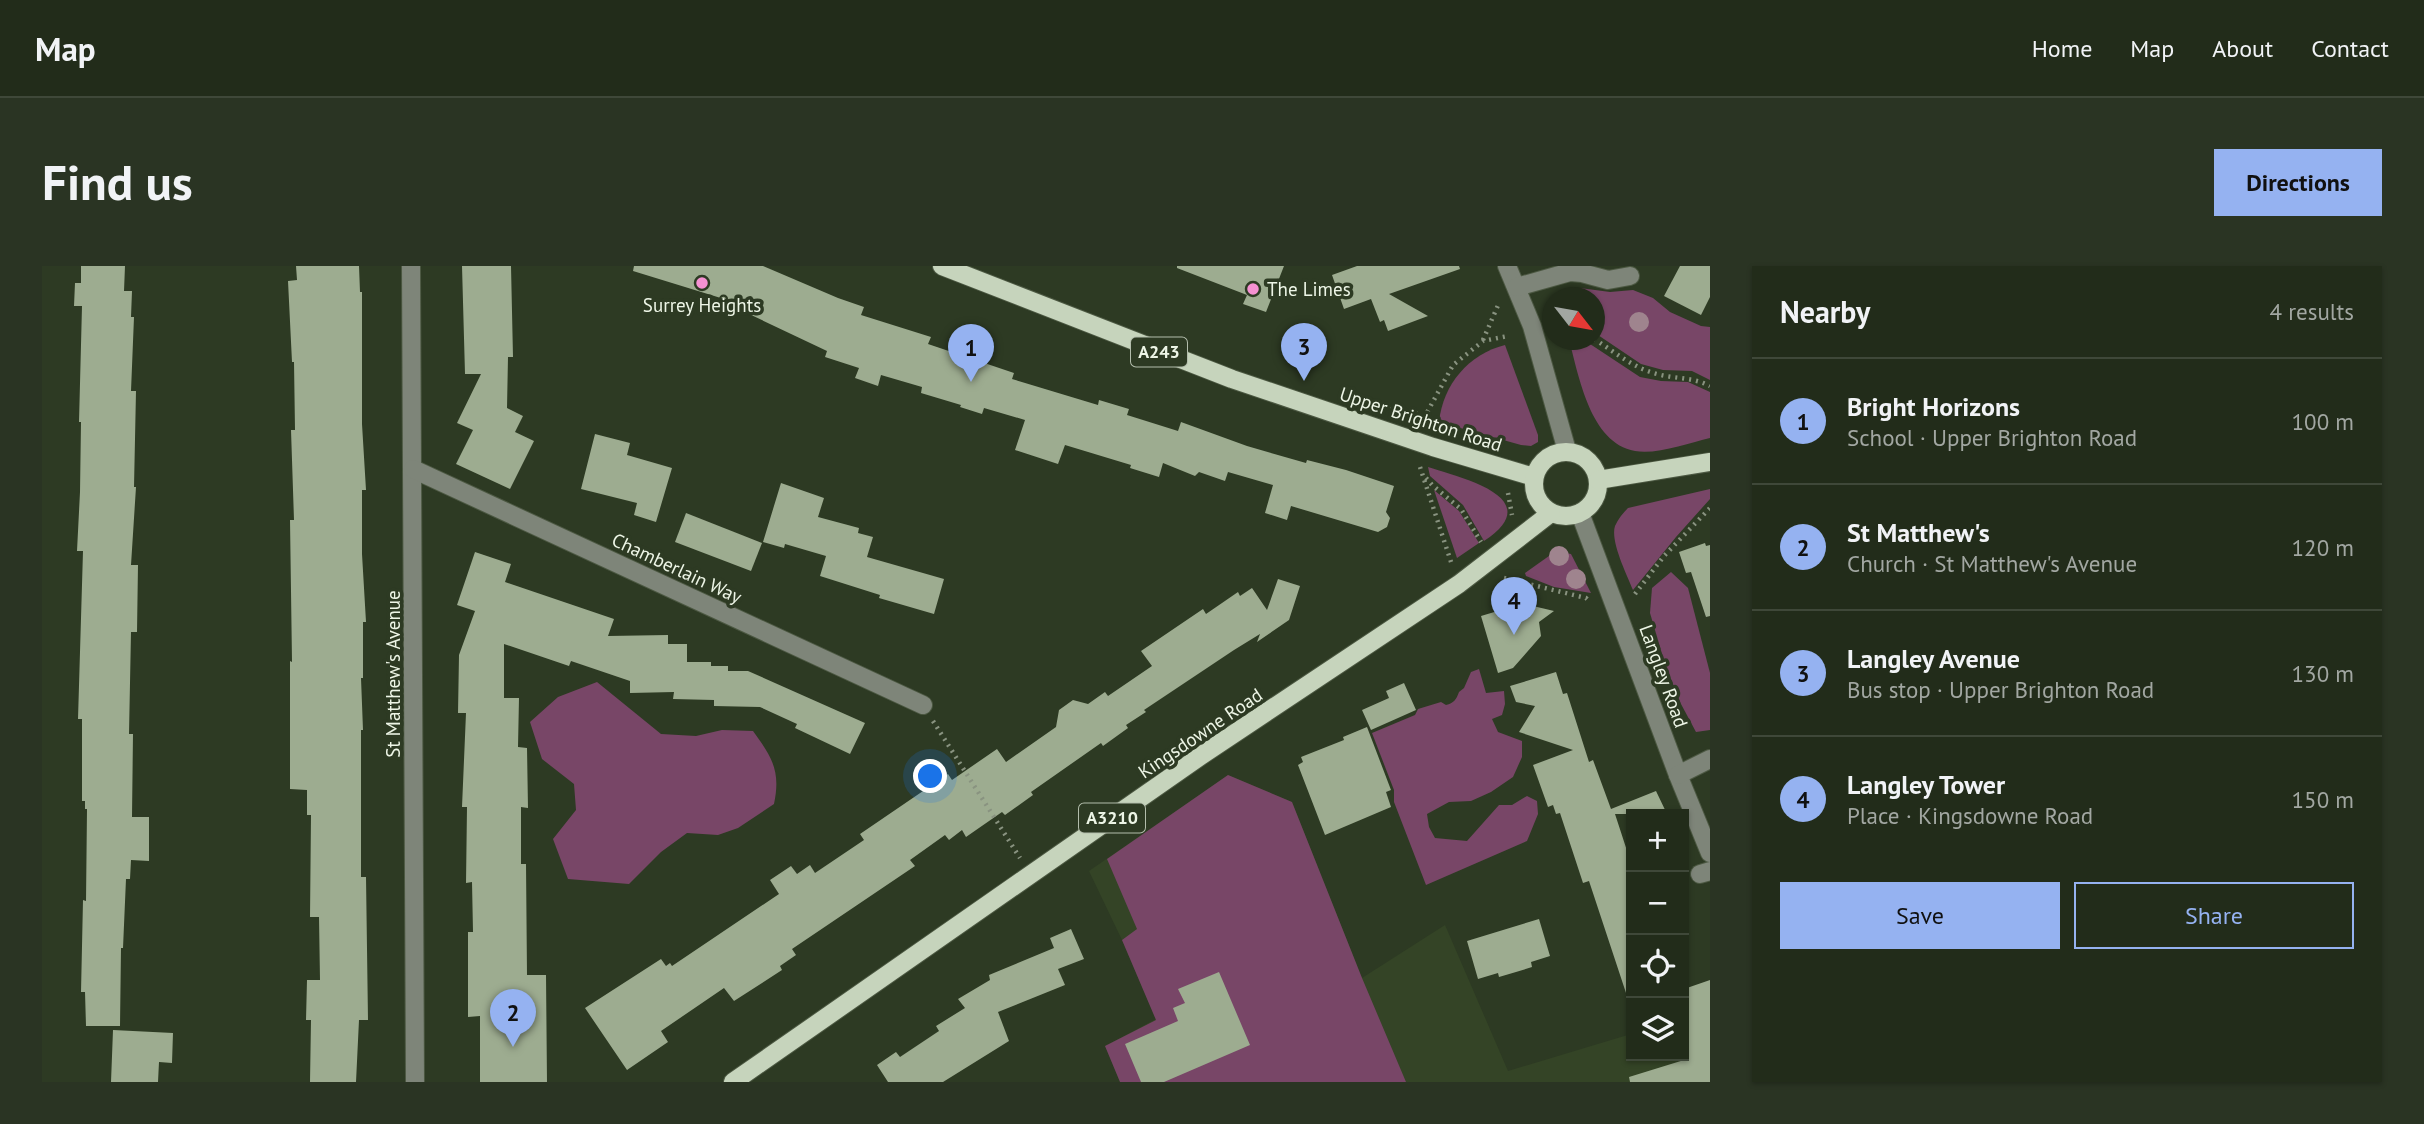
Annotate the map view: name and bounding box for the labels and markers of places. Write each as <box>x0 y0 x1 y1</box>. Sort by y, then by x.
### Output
marker: Surrey Heights <box>694 275 710 291</box>
place label: The Limes <box>1267 277 1351 301</box>
marker: The Limes <box>1245 281 1261 297</box>
place label: Surrey Heights <box>643 293 761 317</box>
pin: 3 <box>1281 323 1327 381</box>
pin: 1 <box>948 324 994 382</box>
pin: 4 <box>1491 577 1537 635</box>
pin: 2 <box>490 989 536 1047</box>

